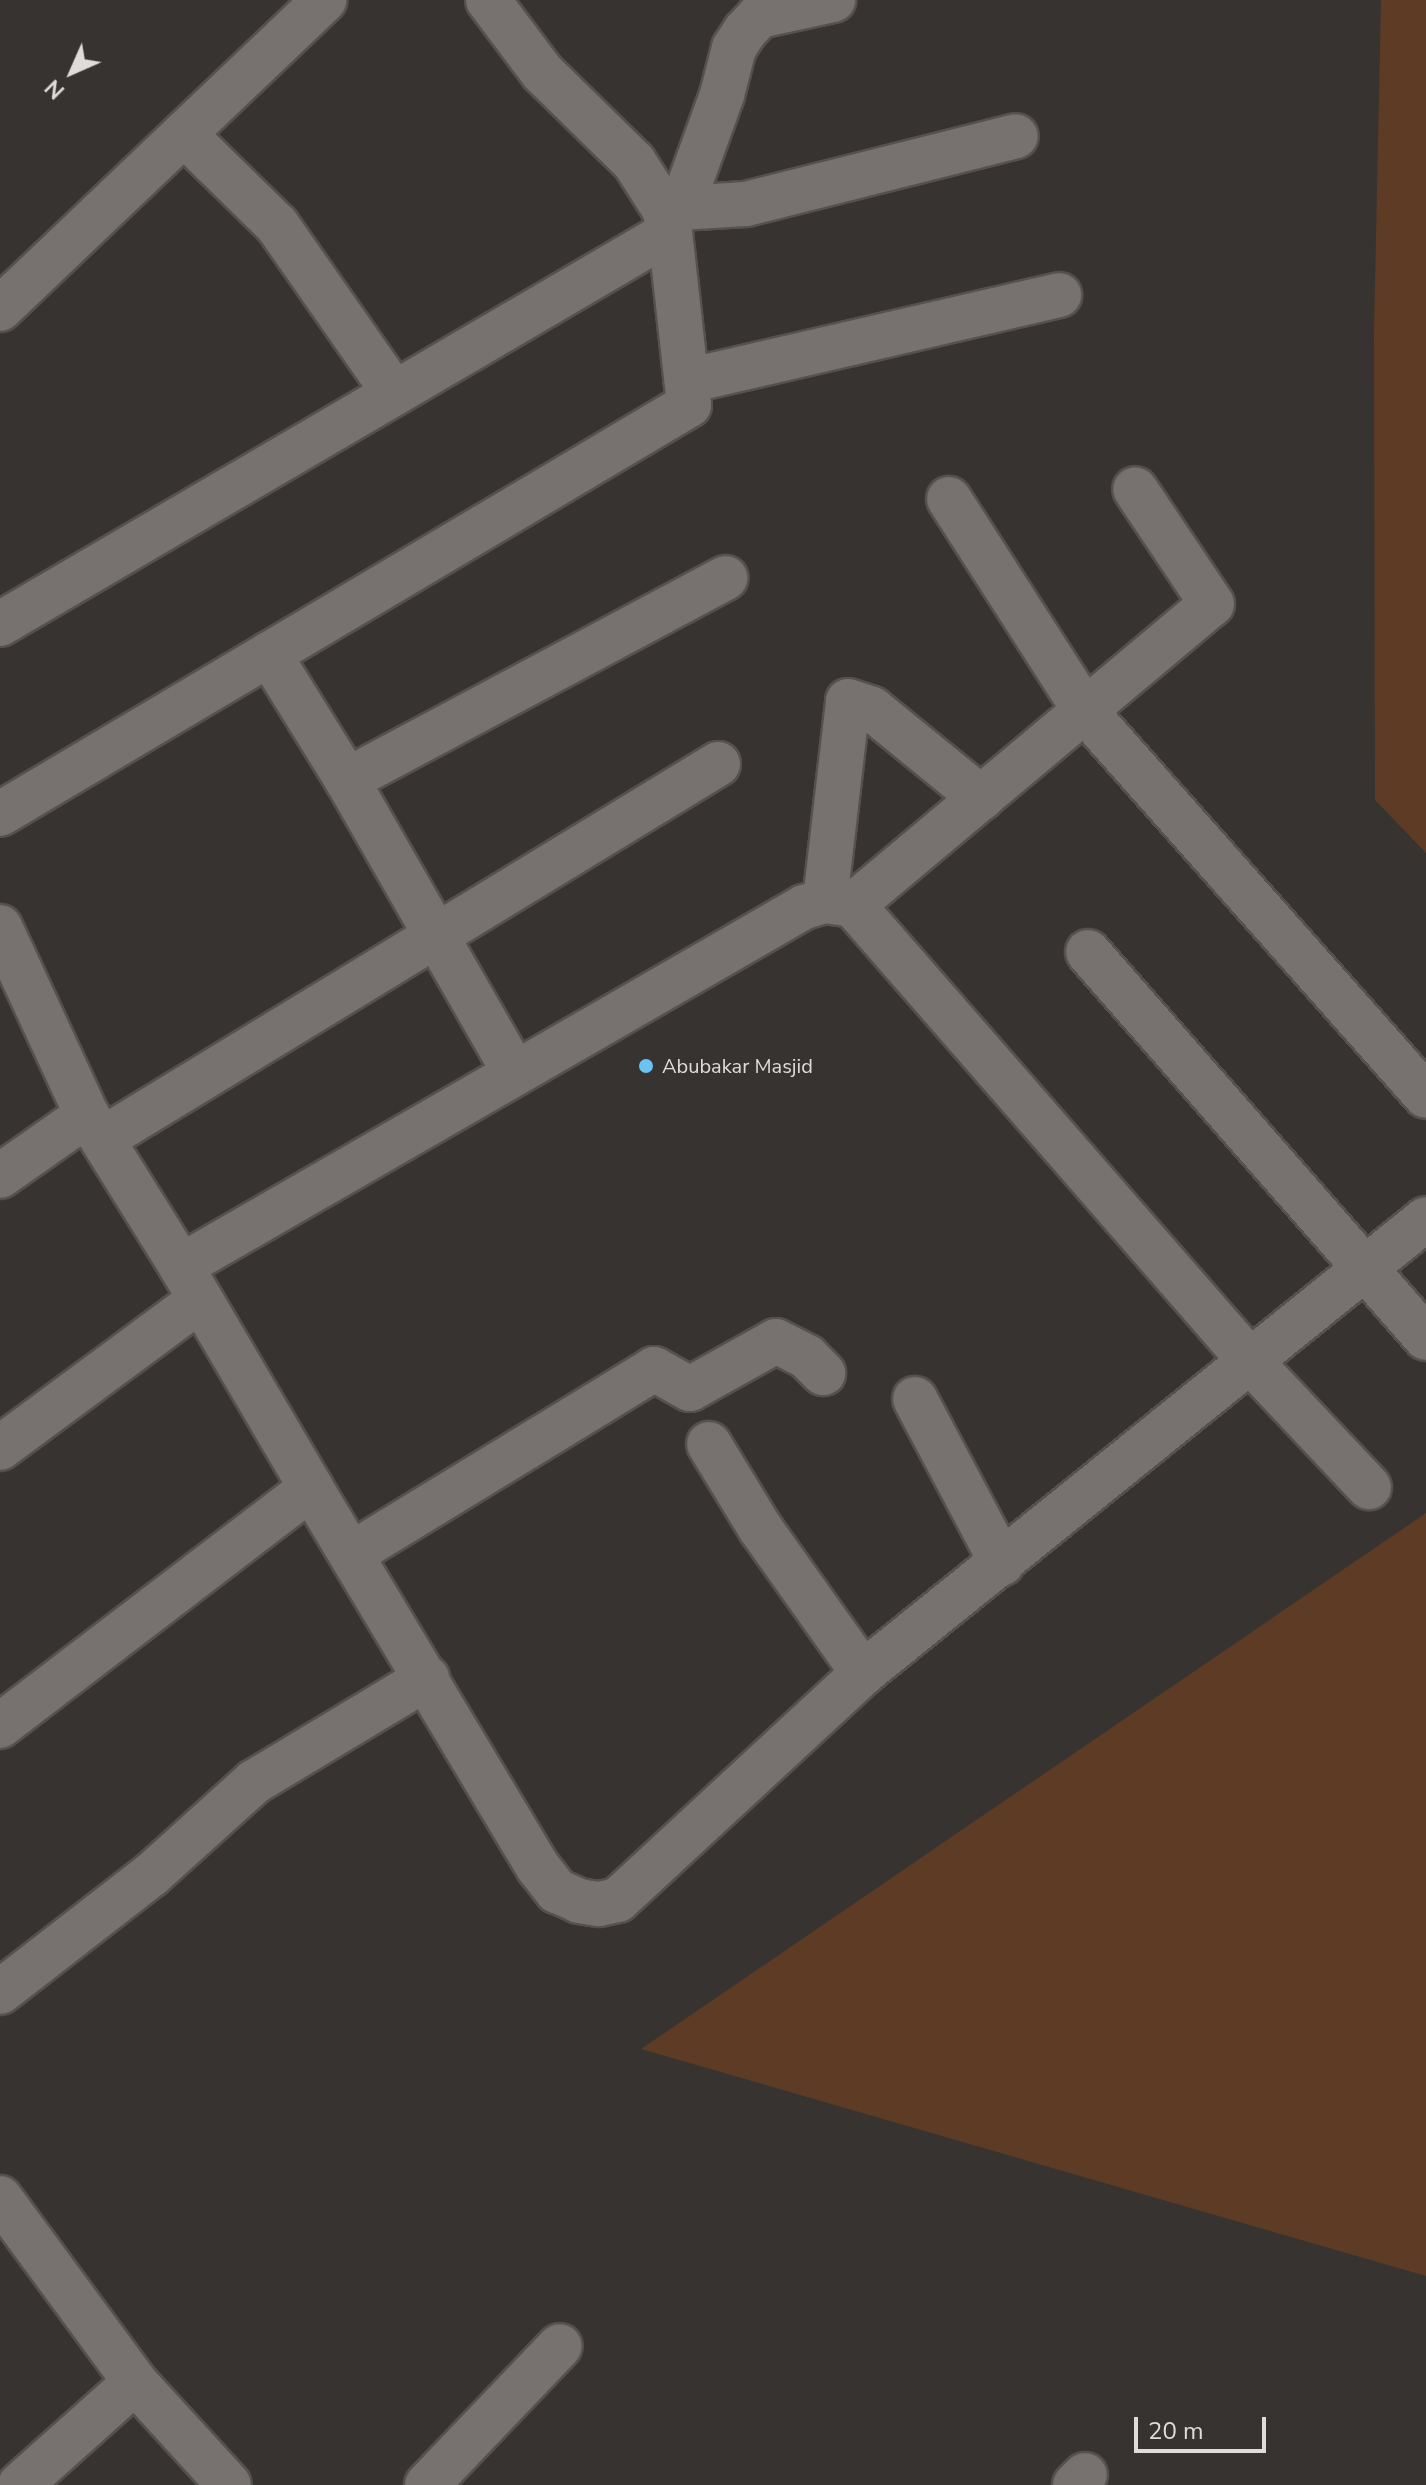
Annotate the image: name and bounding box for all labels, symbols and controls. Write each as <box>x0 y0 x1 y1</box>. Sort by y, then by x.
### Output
north arrow <box>32 32 112 112</box>
text: N <box>39 73 71 105</box>
place label: Abubakar Masjid <box>662 1054 813 1078</box>
marker: Abubakar Masjid <box>637 1057 655 1075</box>
scale bar <box>1138 2401 1270 2451</box>
text: 20 m <box>1148 2415 1204 2447</box>

